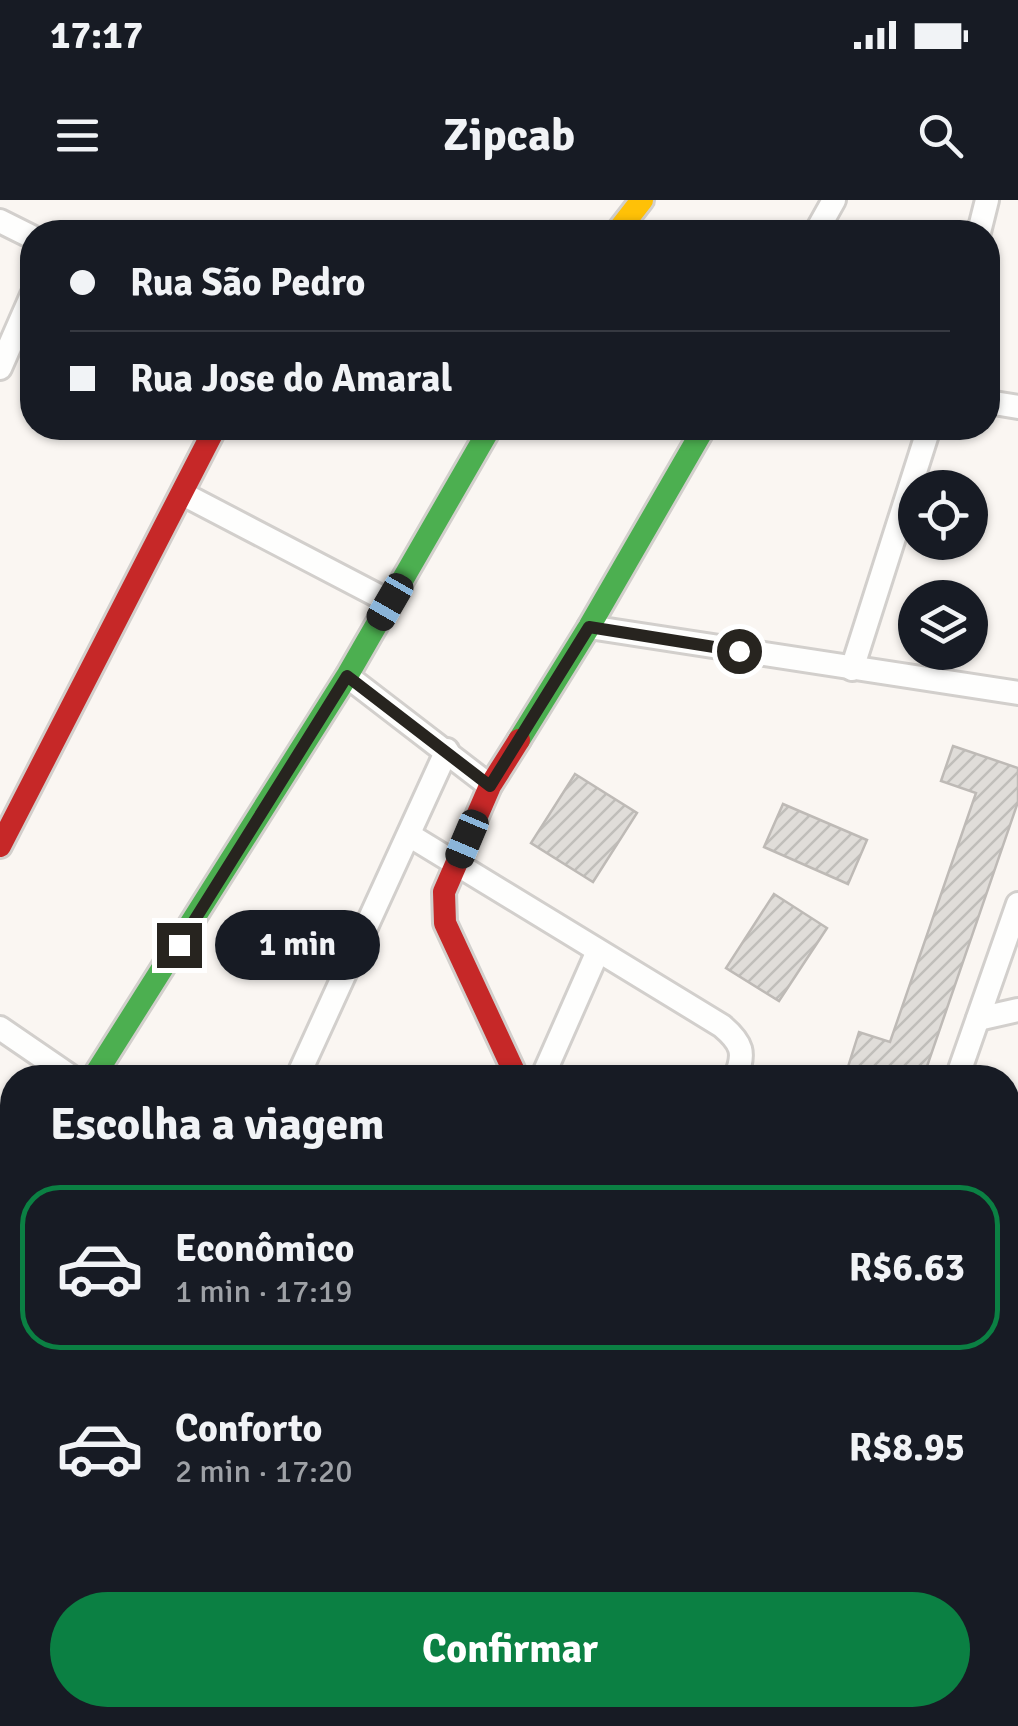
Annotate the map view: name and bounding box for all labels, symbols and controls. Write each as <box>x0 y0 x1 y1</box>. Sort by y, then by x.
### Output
text: 17:17 <box>50 12 143 59</box>
icon: menu <box>50 108 105 163</box>
text: Zipcab <box>443 108 575 163</box>
icon: search <box>913 108 968 163</box>
text: Rua São Pedro <box>130 259 365 306</box>
text: Rua Jose do Amaral <box>130 355 452 402</box>
map controls <box>898 470 988 670</box>
button: locate <box>898 470 988 560</box>
car <box>362 569 418 635</box>
button: layers <box>898 580 988 670</box>
route start <box>717 629 762 674</box>
car <box>441 806 493 872</box>
callout: 1 min <box>214 910 379 980</box>
route end <box>157 923 202 968</box>
text: 1 min <box>259 925 336 964</box>
text: Escolha a viagem <box>50 1097 384 1152</box>
icon: car <box>55 1223 145 1313</box>
text: Econômico <box>175 1225 354 1272</box>
text: R$6.63 <box>849 1244 965 1291</box>
text: 1 min · 17:19 <box>175 1272 353 1311</box>
icon: car <box>55 1403 145 1493</box>
text: Conforto <box>175 1405 322 1452</box>
text: R$8.95 <box>849 1424 965 1471</box>
text: 2 min · 17:20 <box>175 1452 353 1491</box>
button: Confirmar <box>50 1592 970 1707</box>

